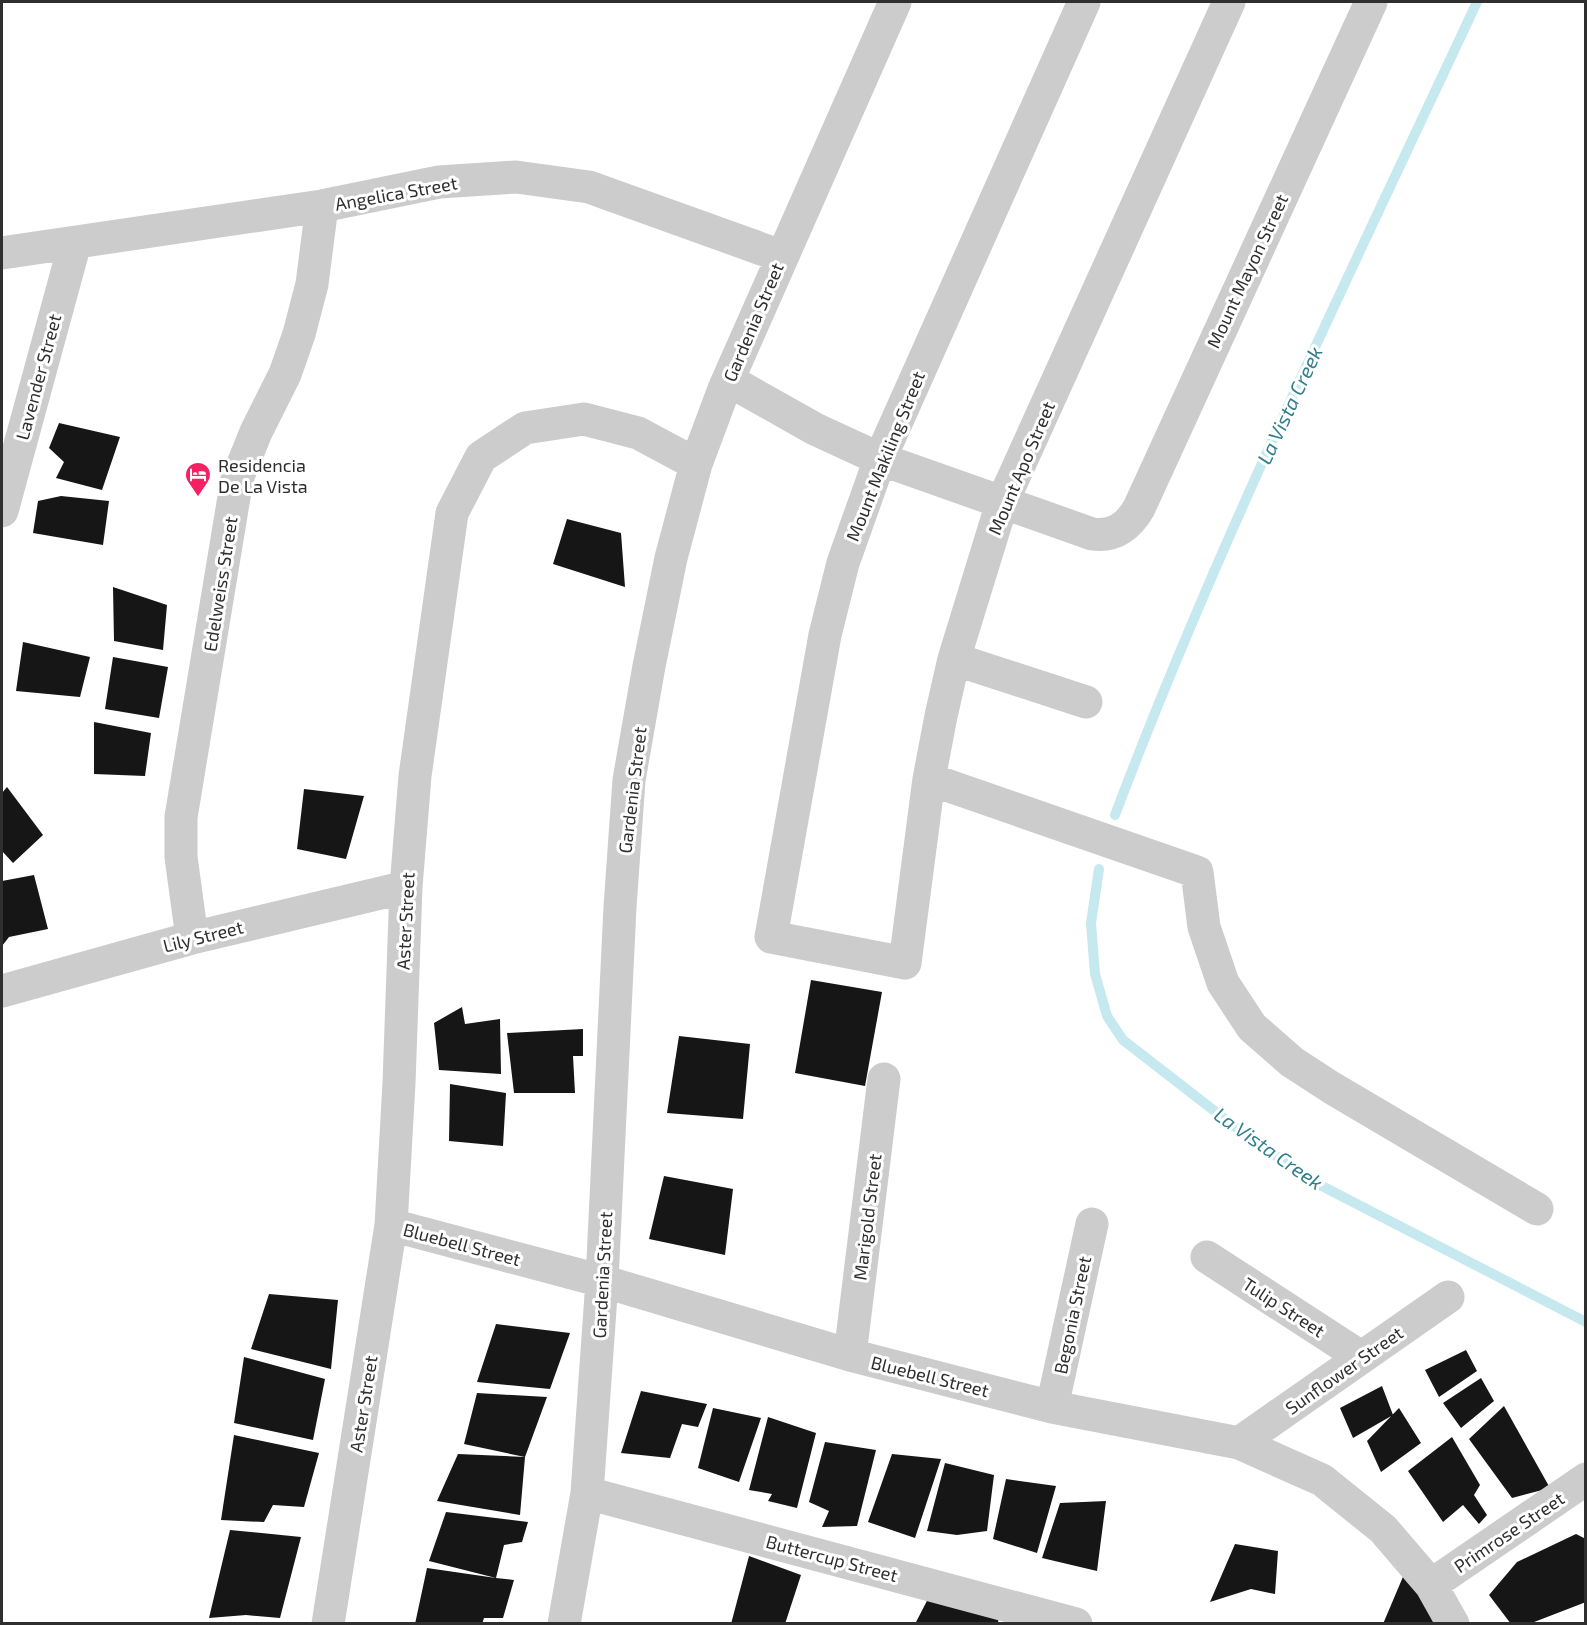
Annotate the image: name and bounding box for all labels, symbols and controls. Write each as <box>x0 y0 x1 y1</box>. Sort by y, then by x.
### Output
street label: Angelica Street <box>333 171 459 215</box>
street label: Mount Mayon Street <box>1202 190 1292 352</box>
street label: Gardenia Street <box>718 259 788 385</box>
street label: Lavender Street <box>11 311 65 442</box>
water label: La Vista Creek <box>1251 342 1327 468</box>
street label: Mount Makiling Street <box>841 368 929 544</box>
street label: Mount Apo Street <box>983 398 1059 538</box>
place label: Residencia De La Vista <box>218 454 308 497</box>
hotel icon: Residencia De La Vista <box>183 460 213 498</box>
street label: Edelweiss Street <box>198 515 242 653</box>
street label: Gardenia Street <box>613 725 651 854</box>
street label: Aster Street <box>391 871 419 970</box>
street label: Lily Street <box>161 915 245 957</box>
water label: La Vista Creek <box>1210 1102 1328 1194</box>
street label: Marigold Street <box>848 1152 886 1281</box>
street label: Gardenia Street <box>588 1211 616 1339</box>
street label: Bluebell Street <box>401 1218 523 1270</box>
street label: Begonia Street <box>1049 1254 1095 1376</box>
street label: Tulip Street <box>1239 1272 1329 1342</box>
street label: Sunflower Street <box>1281 1321 1407 1419</box>
street label: Bluebell Street <box>869 1351 991 1401</box>
street label: Aster Street <box>344 1354 382 1454</box>
street label: Primrose Street <box>1450 1487 1568 1577</box>
street label: Buttercup Street <box>764 1530 900 1586</box>

